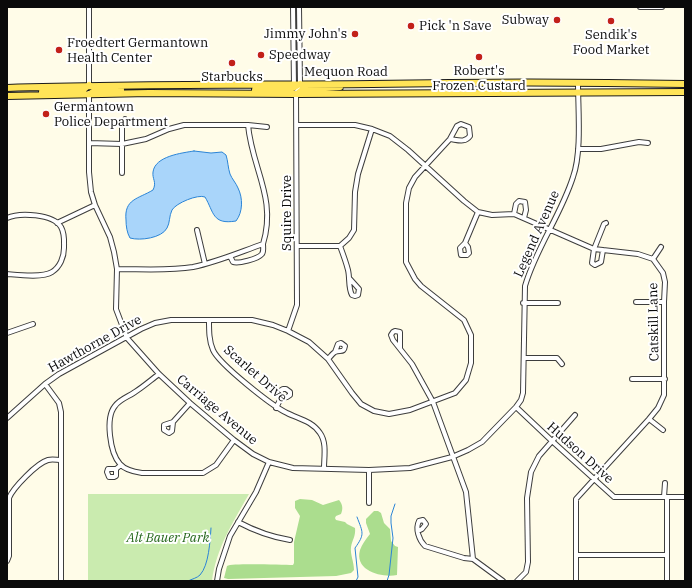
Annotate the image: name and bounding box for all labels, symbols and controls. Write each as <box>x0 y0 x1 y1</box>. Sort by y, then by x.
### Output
place label: Subway <box>502 12 549 28</box>
marker: Subway <box>552 15 562 25</box>
marker: Sendik's Food Market <box>606 16 616 26</box>
place label: Pick 'n Save <box>419 18 491 34</box>
marker: Pick 'n Save <box>406 21 416 31</box>
place label: Jimmy John's <box>264 26 347 42</box>
place label: Sendik's Food Market <box>573 27 649 58</box>
marker: Jimmy John's <box>350 29 360 39</box>
place label: Froedtert Germantown Health Center <box>67 35 208 66</box>
marker: Froedtert Germantown Health Center <box>54 45 64 55</box>
place label: Speedway <box>269 47 331 63</box>
marker: Speedway <box>256 50 266 60</box>
marker: Robert's Frozen Custard <box>474 52 484 62</box>
marker: Starbucks <box>227 58 237 68</box>
place label: Robert's Frozen Custard <box>432 63 526 94</box>
street label: Mequon Road <box>304 64 388 80</box>
place label: Starbucks <box>201 69 263 85</box>
place label: Germantown Police Department <box>54 99 168 130</box>
marker: Germantown Police Department <box>41 109 51 119</box>
street label: Squire Drive <box>279 175 295 251</box>
street label: Legend Avenue <box>511 188 563 280</box>
street label: Catskill Lane <box>646 282 662 362</box>
street label: Hawthorne Drive <box>46 312 144 376</box>
street label: Scarlet Drive <box>220 342 290 406</box>
street label: Carriage Avenue <box>173 372 261 448</box>
street label: Hudson Drive <box>544 419 616 487</box>
park label: Alt Bauer Park <box>127 530 209 546</box>

